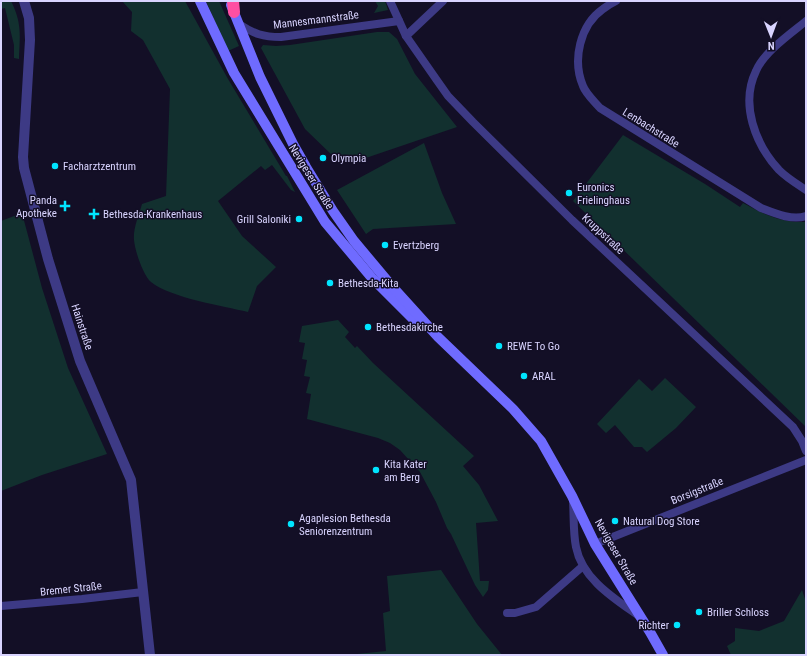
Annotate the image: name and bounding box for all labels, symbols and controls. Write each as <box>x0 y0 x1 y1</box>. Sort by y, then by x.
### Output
street label: Mannesmannstraße <box>272 8 360 32</box>
north arrow <box>751 16 791 56</box>
text: N <box>767 39 775 52</box>
street label: Lenbachstraße <box>620 105 682 151</box>
street label: Nevigeser Straße <box>286 142 336 212</box>
place label: Olympia <box>331 152 366 165</box>
marker: Olympia <box>318 153 328 163</box>
place label: Facharztzentrum <box>63 160 136 173</box>
marker: Facharztzentrum <box>50 161 60 171</box>
place label: Euronics Frielinghaus <box>577 181 630 207</box>
marker: Euronics Frielinghaus <box>564 188 574 198</box>
place label: Panda Apotheke <box>16 194 57 220</box>
marker: Panda Apotheke <box>60 201 70 211</box>
marker: Bethesda-Krankenhaus <box>88 208 100 220</box>
place label: Bethesda-Krankenhaus <box>103 208 202 221</box>
street label: Kruppstraße <box>579 211 627 257</box>
place label: Grill Saloniki <box>237 213 291 226</box>
marker: Grill Saloniki <box>294 214 304 224</box>
place label: Evertzberg <box>393 239 439 252</box>
marker: Evertzberg <box>380 240 390 250</box>
place label: Bethesda-Kita <box>338 277 398 290</box>
marker: Bethesda-Kita <box>325 278 335 288</box>
street label: Hainstraße <box>68 302 96 352</box>
place label: Bethesdakirche <box>376 321 443 334</box>
marker: Bethesdakirche <box>363 322 373 332</box>
place label: REWE To Go <box>507 340 560 353</box>
marker: REWE To Go <box>494 341 504 351</box>
place label: ARAL <box>532 370 556 383</box>
marker: ARAL <box>519 371 529 381</box>
place label: Kita Kater am Berg <box>384 458 427 484</box>
marker: Kita Kater am Berg <box>371 465 381 475</box>
street label: Borsigstraße <box>669 475 725 507</box>
place label: Agaplesion Bethesda Seniorenzentrum <box>299 512 391 538</box>
place label: Natural Dog Store <box>623 515 700 528</box>
marker: Natural Dog Store <box>610 516 620 526</box>
street label: Nevigeser Straße <box>592 517 640 587</box>
marker: Agaplesion Bethesda Seniorenzentrum <box>286 519 296 529</box>
street label: Bremer Straße <box>39 579 103 599</box>
place label: Briller Schloss <box>707 606 769 619</box>
marker: Briller Schloss <box>694 607 704 617</box>
place label: Richter <box>638 619 670 632</box>
marker: Richter <box>672 620 682 630</box>

